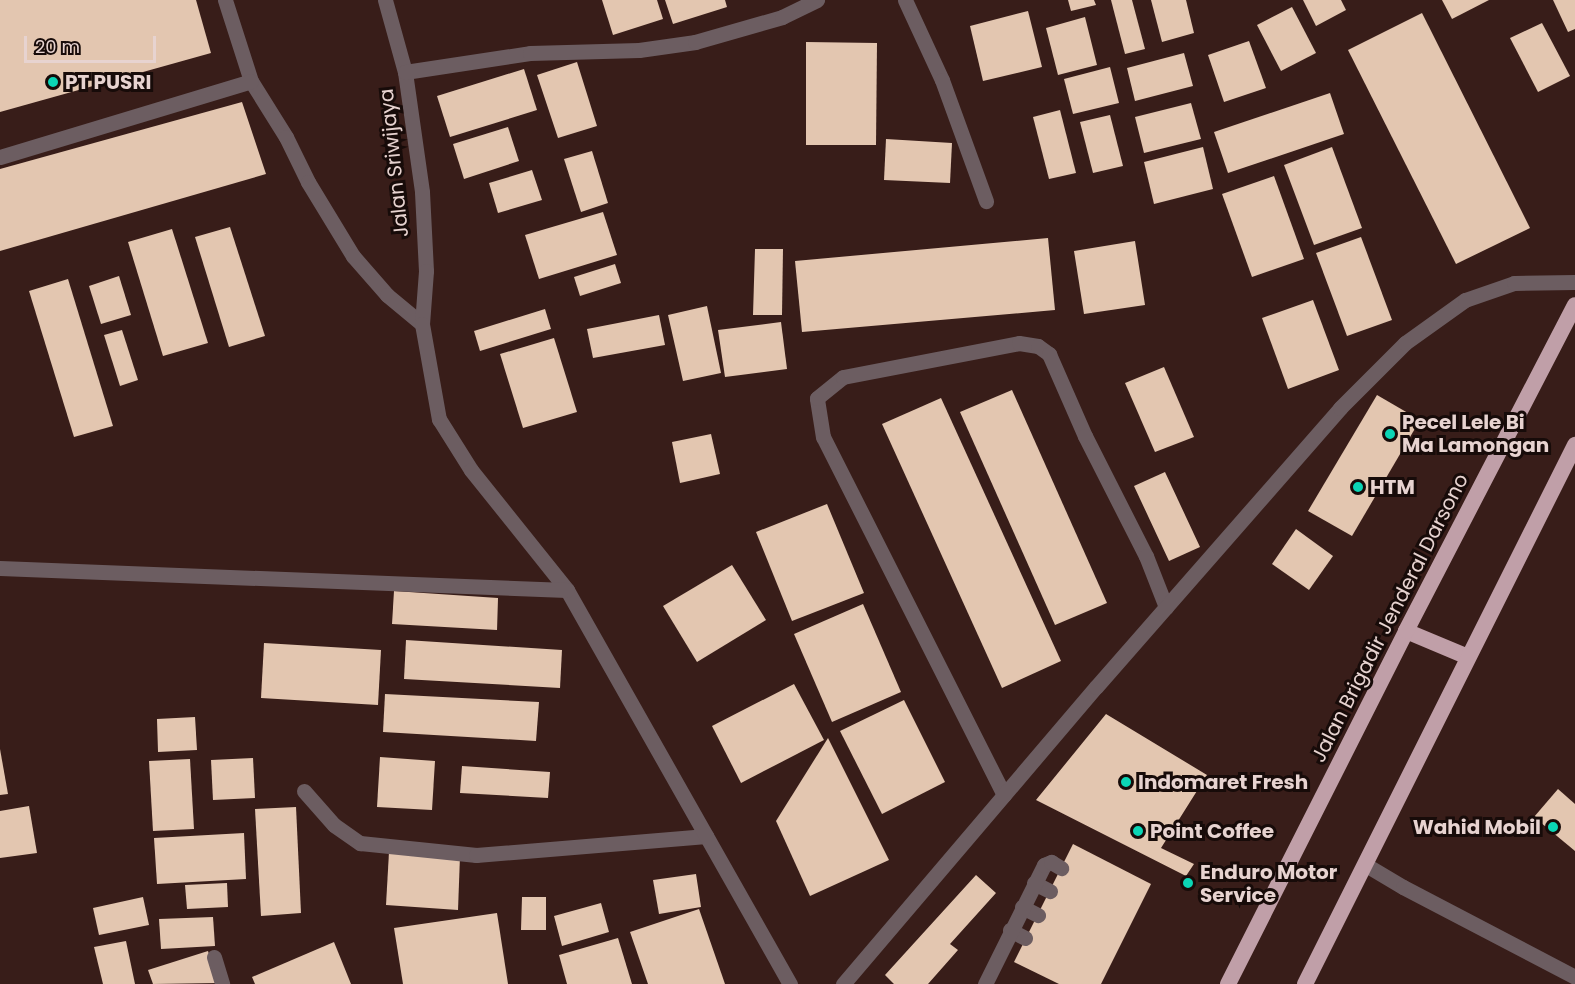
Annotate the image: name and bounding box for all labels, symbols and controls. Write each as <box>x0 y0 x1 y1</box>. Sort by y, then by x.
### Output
scale bar <box>27 24 159 62</box>
text: 20 m <box>35 34 80 59</box>
place label: PT PUSRI <box>65 70 151 94</box>
marker: PT PUSRI <box>46 75 60 89</box>
street label: Jalan Sriwijaya <box>374 87 414 239</box>
place label: Pecel Lele Bi Ma Lamongan <box>1402 410 1549 457</box>
marker: Pecel Lele Bi Ma Lamongan <box>1383 427 1397 441</box>
street label: Jalan Brigadir Jenderal Darsono <box>1307 470 1473 766</box>
place label: HTM <box>1370 475 1415 499</box>
marker: HTM <box>1351 480 1365 494</box>
place label: Indomaret Fresh <box>1138 770 1308 794</box>
marker: Indomaret Fresh <box>1119 775 1133 789</box>
place label: Wahid Mobil <box>1413 815 1541 839</box>
place label: Point Coffee <box>1150 819 1274 843</box>
marker: Wahid Mobil <box>1546 820 1560 834</box>
marker: Point Coffee <box>1131 824 1145 838</box>
place label: Enduro Motor Service <box>1200 860 1337 907</box>
marker: Enduro Motor Service <box>1181 876 1195 890</box>

